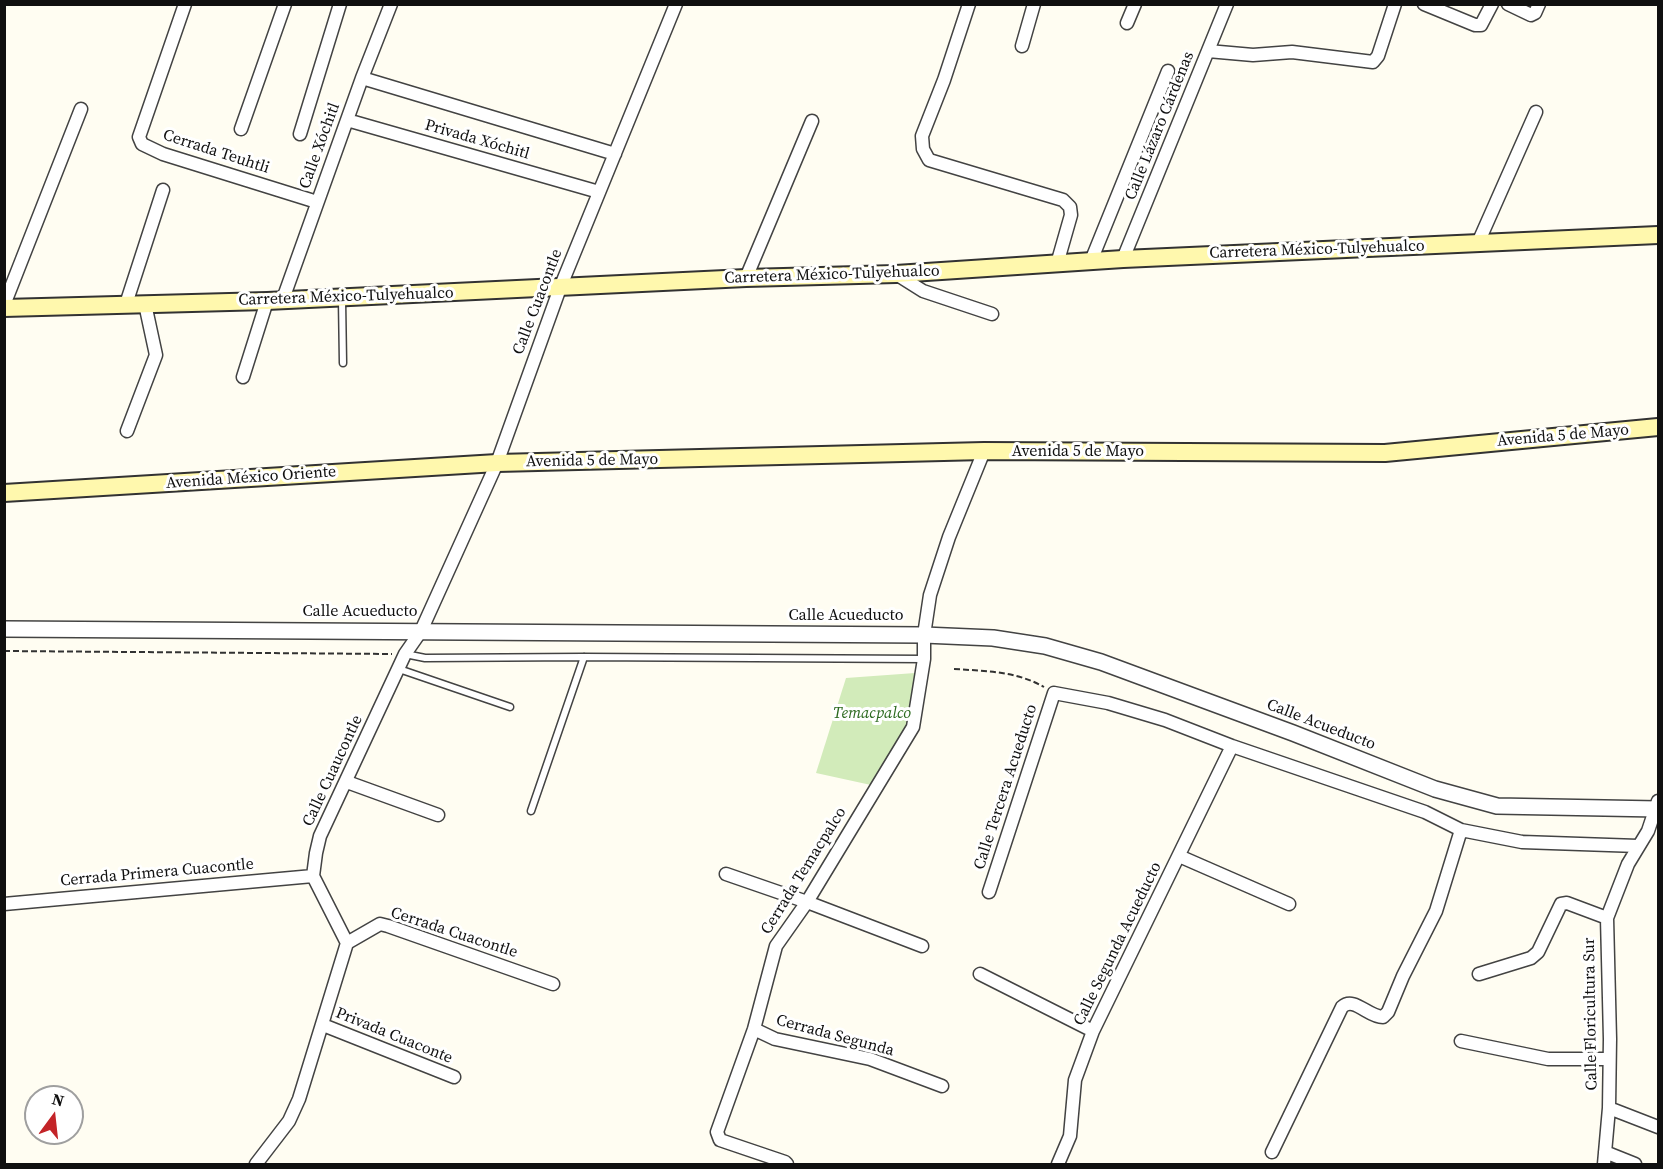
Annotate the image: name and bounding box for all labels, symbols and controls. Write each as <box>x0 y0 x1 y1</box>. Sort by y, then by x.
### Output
street label: Calle Lázaro Cárdenas <box>1121 49 1199 203</box>
street label: Calle Xóchitl <box>296 100 344 192</box>
street label: Privada Xóchitl <box>422 116 532 164</box>
street label: Cerrada Teuhtli <box>160 126 272 178</box>
street label: Carretera México-Tulyehualco <box>1209 237 1425 263</box>
street label: Calle Cuacontle <box>509 247 567 357</box>
street label: Carretera México-Tulyehualco <box>724 262 940 288</box>
street label: Carretera México-Tulyehualco <box>238 284 454 310</box>
street label: Avenida 5 de Mayo <box>1496 421 1630 451</box>
street label: Avenida 5 de Mayo <box>1012 442 1144 462</box>
street label: Avenida 5 de Mayo <box>526 450 658 472</box>
street label: Avenida México Oriente <box>165 462 337 494</box>
street label: Calle Acueducto <box>303 602 417 622</box>
street label: Calle Acueducto <box>789 606 903 626</box>
street label: Calle Acueducto <box>1264 695 1378 755</box>
street label: Calle Tercera Acueducto <box>970 702 1042 872</box>
park label: Temacpalco <box>833 704 911 724</box>
street label: Calle Cuaucontle <box>299 712 367 830</box>
street label: Cerrada Temacpalco <box>757 804 851 938</box>
street label: Cerrada Primera Cuacontle <box>59 855 255 891</box>
street label: Calle Segunda Acueducto <box>1070 859 1166 1029</box>
street label: Cerrada Cuacontle <box>388 903 520 963</box>
street label: Calle Floricultura Sur <box>1580 937 1602 1091</box>
street label: Privada Cuaconte <box>333 1004 455 1068</box>
street label: Cerrada Segunda <box>774 1011 896 1061</box>
north arrow <box>24 1085 84 1145</box>
text: N <box>50 1087 67 1112</box>

